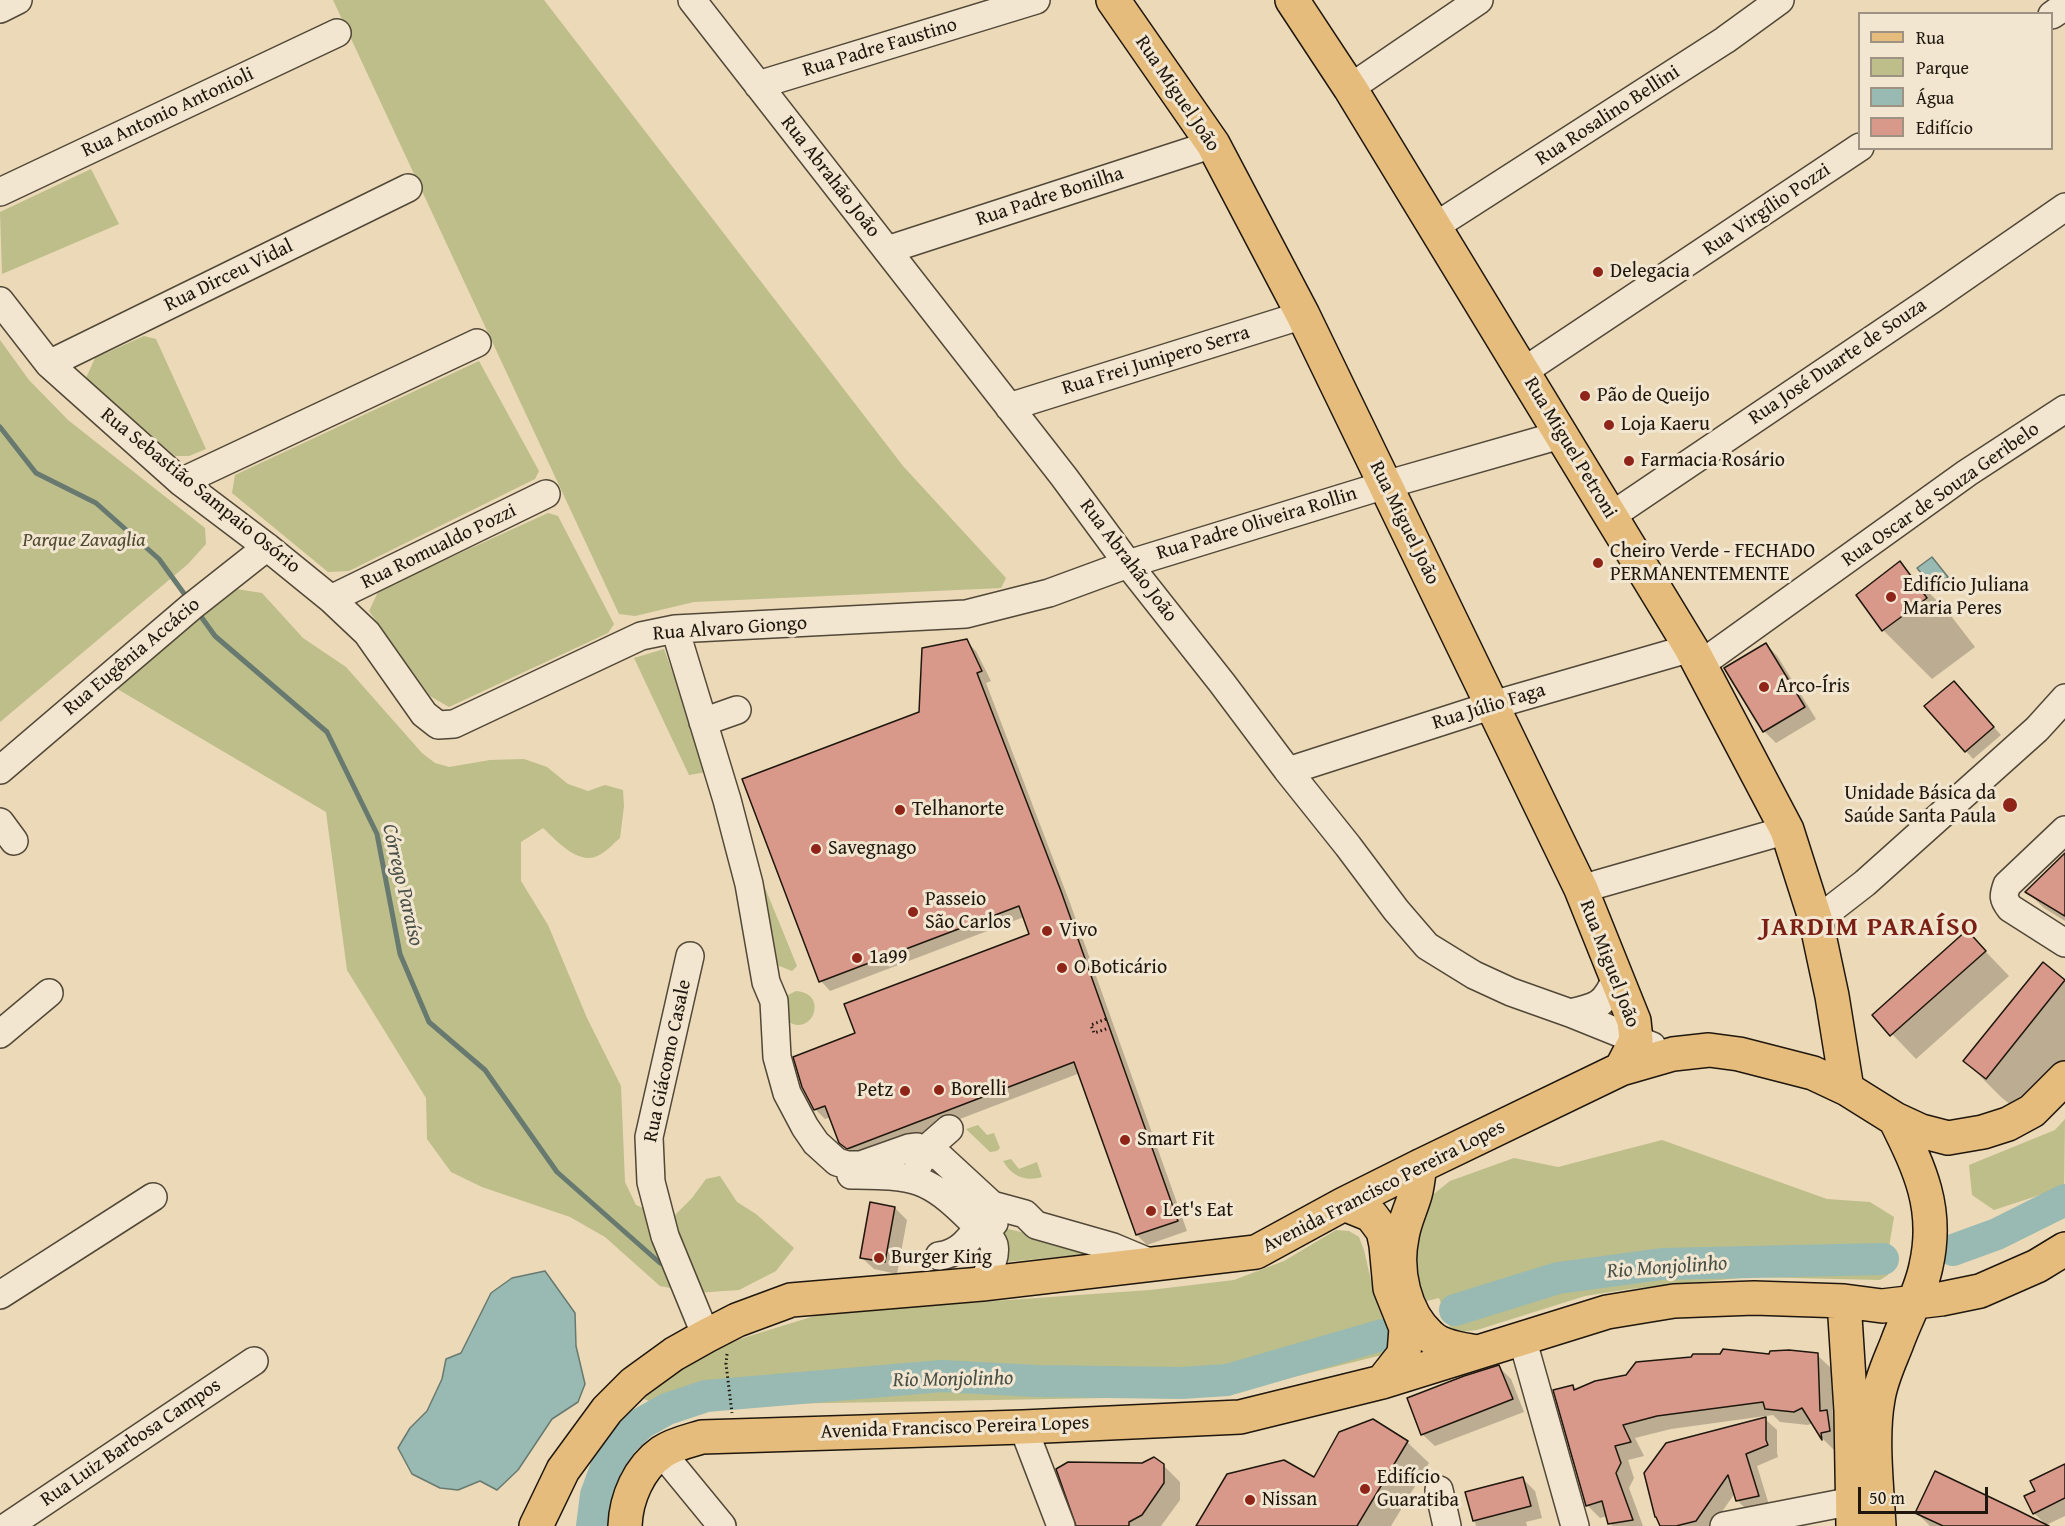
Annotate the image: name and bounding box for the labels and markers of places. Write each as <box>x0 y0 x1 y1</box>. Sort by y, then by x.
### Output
place label: Delegacia <box>1610 260 1690 284</box>
marker: Delegacia <box>1591 265 1605 279</box>
place label: Pão de Queijo <box>1597 384 1710 408</box>
marker: Pão de Queijo <box>1578 389 1592 403</box>
place label: Loja Kaeru <box>1621 413 1710 437</box>
marker: Loja Kaeru <box>1602 418 1616 432</box>
place label: Farmacia Rosário <box>1641 449 1785 473</box>
marker: Farmacia Rosário <box>1622 454 1636 468</box>
place label: Cheiro Verde - FECHADO PERMANENTEMENTE <box>1610 540 1815 587</box>
marker: Cheiro Verde - FECHADO PERMANENTEMENTE <box>1591 556 1605 570</box>
place label: Edifício Juliana Maria Peres <box>1903 574 2029 621</box>
marker: Edifício Juliana Maria Peres <box>1884 590 1898 604</box>
place label: Arco-Íris <box>1776 675 1850 699</box>
marker: Arco-Íris <box>1757 680 1771 694</box>
place label: Unidade Básica da Saúde Santa Paula <box>1844 782 1996 829</box>
marker: Unidade Básica da Saúde Santa Paula <box>2001 796 2019 814</box>
place label: Telhanorte <box>912 798 1004 822</box>
marker: Telhanorte <box>893 803 907 817</box>
place label: Savegnago <box>828 837 917 861</box>
marker: Savegnago <box>809 842 823 856</box>
place label: Passeio São Carlos <box>925 888 1011 935</box>
marker: Passeio São Carlos <box>906 905 920 919</box>
place label: Vivo <box>1059 919 1097 943</box>
marker: Vivo <box>1040 924 1054 938</box>
place label: 1a99 <box>869 946 907 970</box>
marker: 1a99 <box>850 951 864 965</box>
place label: O Boticário <box>1074 956 1167 980</box>
marker: O Boticário <box>1055 961 1069 975</box>
place label: Borelli <box>951 1078 1007 1102</box>
place label: Petz <box>857 1079 893 1103</box>
marker: Borelli <box>932 1083 946 1097</box>
marker: Petz <box>898 1084 912 1098</box>
place label: Smart Fit <box>1137 1128 1215 1152</box>
marker: Smart Fit <box>1118 1133 1132 1147</box>
place label: Let's Eat <box>1163 1199 1233 1223</box>
marker: Let's Eat <box>1144 1204 1158 1218</box>
place label: Burger King <box>891 1246 992 1270</box>
marker: Burger King <box>872 1251 886 1265</box>
place label: Edifício Guaratiba <box>1377 1466 1459 1513</box>
marker: Edifício Guaratiba <box>1358 1482 1372 1496</box>
place label: Nissan <box>1262 1488 1317 1512</box>
marker: Nissan <box>1243 1493 1257 1507</box>

